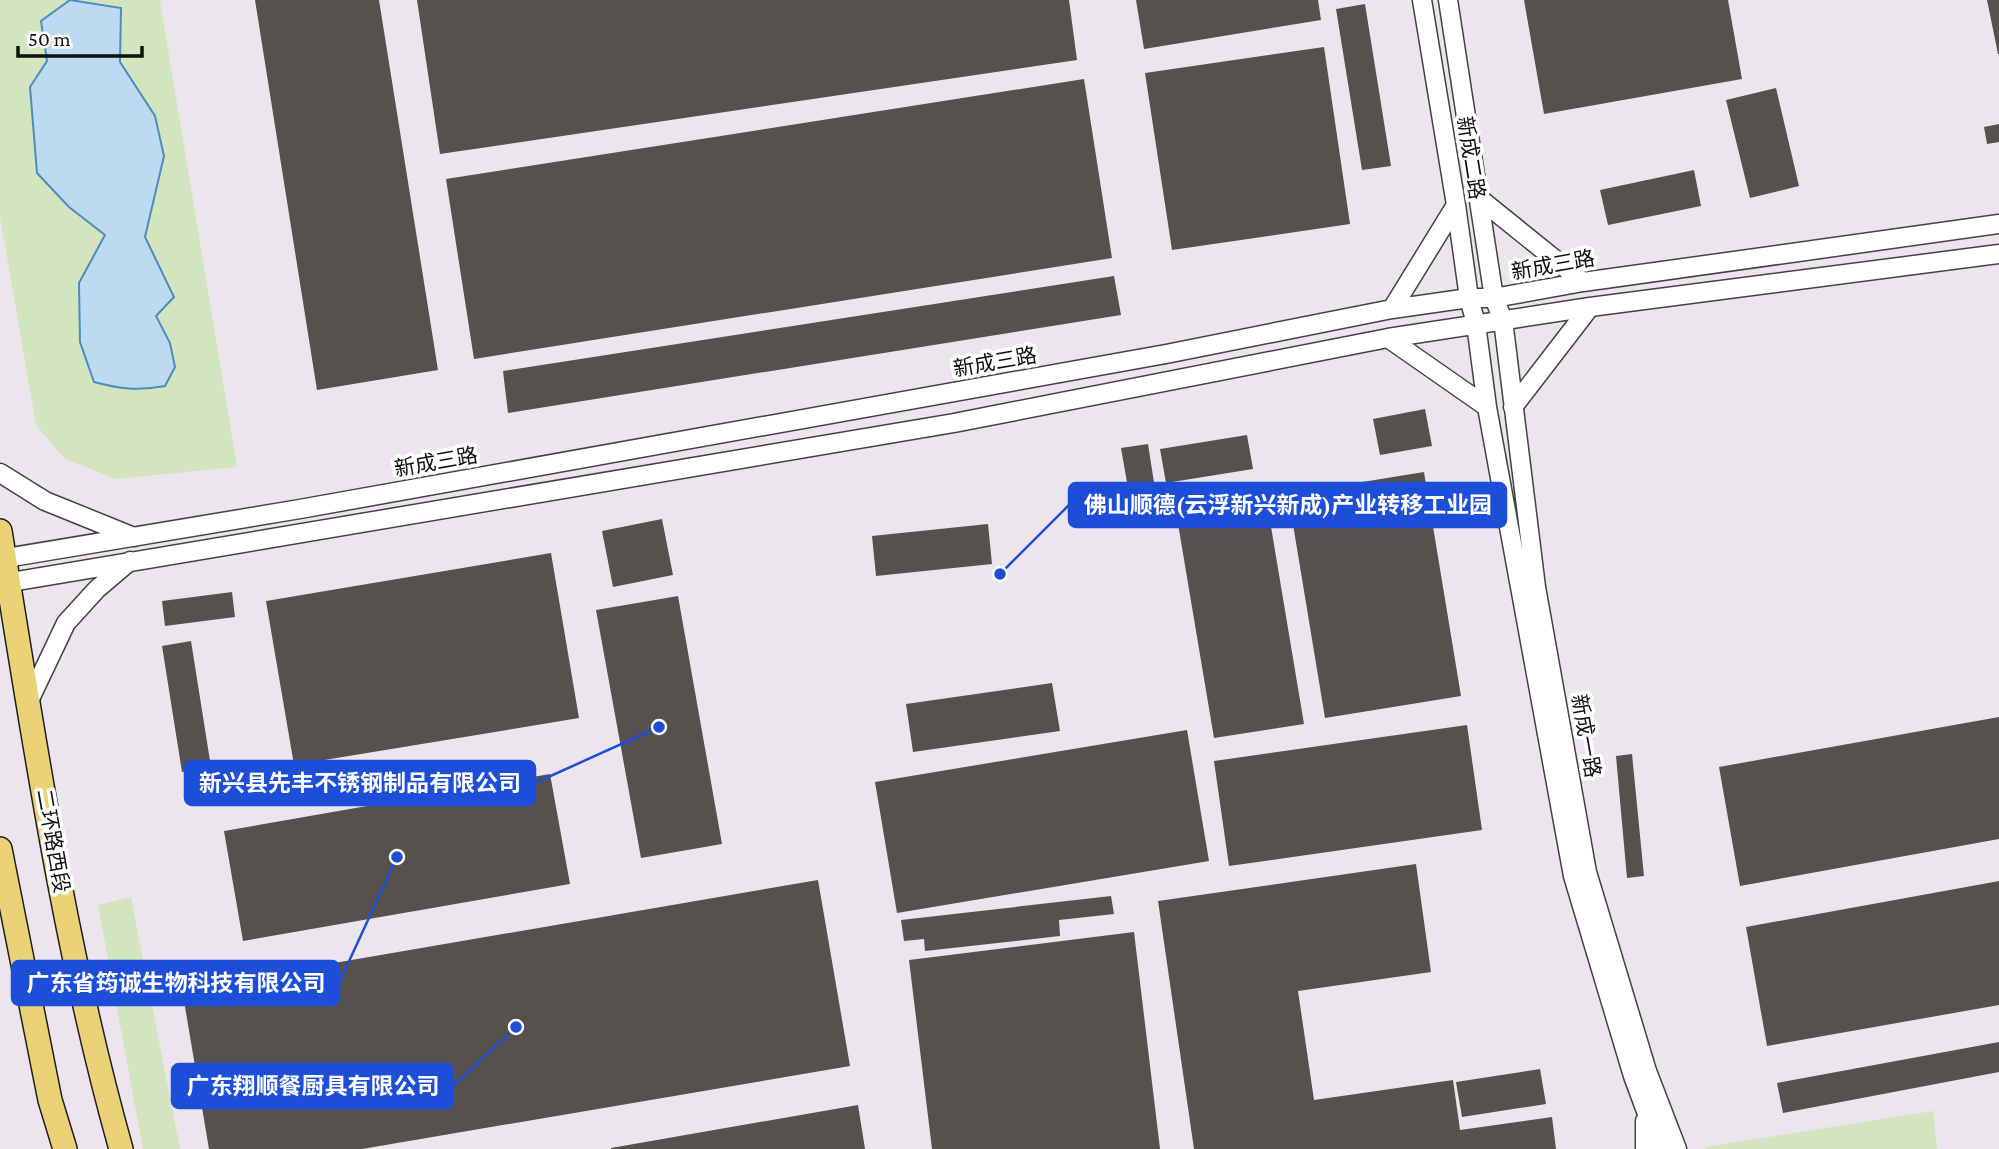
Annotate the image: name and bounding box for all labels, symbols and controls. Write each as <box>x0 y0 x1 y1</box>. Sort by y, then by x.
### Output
scale bar <box>18 14 142 58</box>
text: 50 m <box>28 27 71 51</box>
street label: 新成二路 <box>1453 115 1489 201</box>
street label: 新成三路 <box>1510 246 1596 284</box>
street label: 新成三路 <box>952 343 1038 381</box>
street label: 新成三路 <box>393 443 479 481</box>
callout: 佛山顺德(云浮新兴新成)产业转移工业园 <box>1069 483 1506 527</box>
text: 佛山顺德(云浮新兴新成)产业转移工业园 <box>1084 492 1492 519</box>
street label: 新成一路 <box>1567 693 1605 779</box>
callout: 新兴县先丰不锈钢制品有限公司 <box>185 761 535 805</box>
text: 新兴县先丰不锈钢制品有限公司 <box>199 770 521 796</box>
street label: 二环路西段 <box>32 787 74 895</box>
callout: 广东省筠诚生物科技有限公司 <box>12 961 339 1005</box>
text: 广东省筠诚生物科技有限公司 <box>27 970 326 996</box>
callout: 广东翔顺餐厨具有限公司 <box>172 1064 453 1108</box>
text: 广东翔顺餐厨具有限公司 <box>187 1073 440 1099</box>

